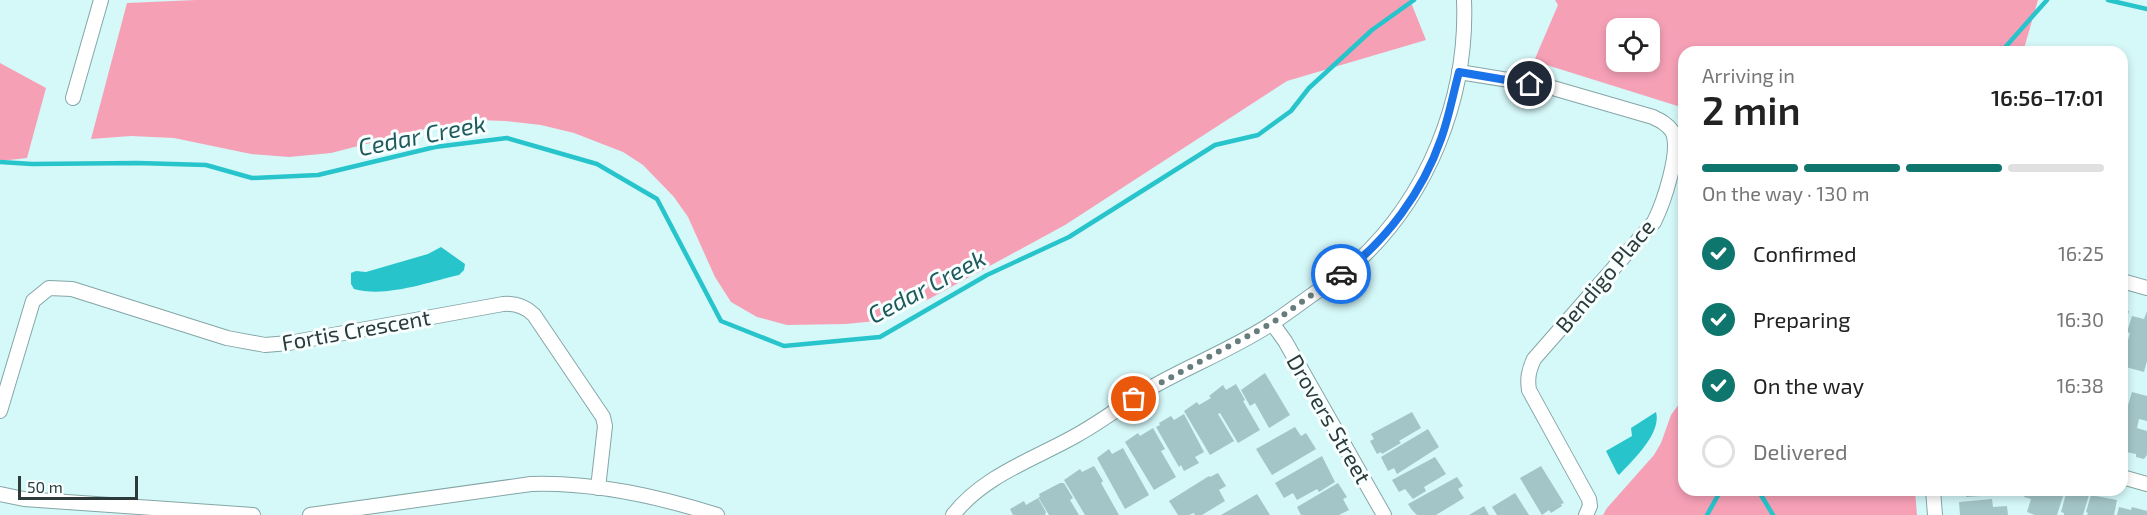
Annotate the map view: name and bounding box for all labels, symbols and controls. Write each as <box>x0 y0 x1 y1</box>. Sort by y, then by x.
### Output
map controls <box>1606 18 1660 72</box>
button: locate <box>1606 18 1660 72</box>
pin <box>1504 58 1555 109</box>
text: Arriving in <box>1702 63 1795 87</box>
icon: home <box>1513 67 1546 100</box>
text: 16:56–17:01 <box>1991 84 2104 110</box>
text: 2 min <box>1702 86 1801 133</box>
water label: Cedar Creek <box>355 108 488 161</box>
text: On the way · 130 m <box>1702 181 1869 205</box>
street label: Bendigo Place <box>1549 213 1659 337</box>
icon: check <box>1702 237 1735 270</box>
text: Confirmed <box>1753 240 1857 266</box>
text: 16:25 <box>2058 241 2104 265</box>
water label: Cedar Creek <box>862 242 990 329</box>
courier <box>1311 244 1371 304</box>
icon: car <box>1325 258 1358 291</box>
street label: Fortis Crescent <box>280 303 432 355</box>
icon: check <box>1702 303 1735 336</box>
text: Preparing <box>1753 306 1851 332</box>
text: 16:30 <box>2057 307 2104 331</box>
street label: Drovers Street <box>1282 349 1377 488</box>
icon: check <box>1702 369 1735 402</box>
text: On the way <box>1753 372 1864 398</box>
pin <box>1108 373 1159 424</box>
text: 16:38 <box>2057 373 2104 397</box>
icon: bag <box>1117 382 1150 415</box>
text: Delivered <box>1753 438 1848 464</box>
scale bar <box>18 473 138 500</box>
text: 50 m <box>27 477 63 496</box>

